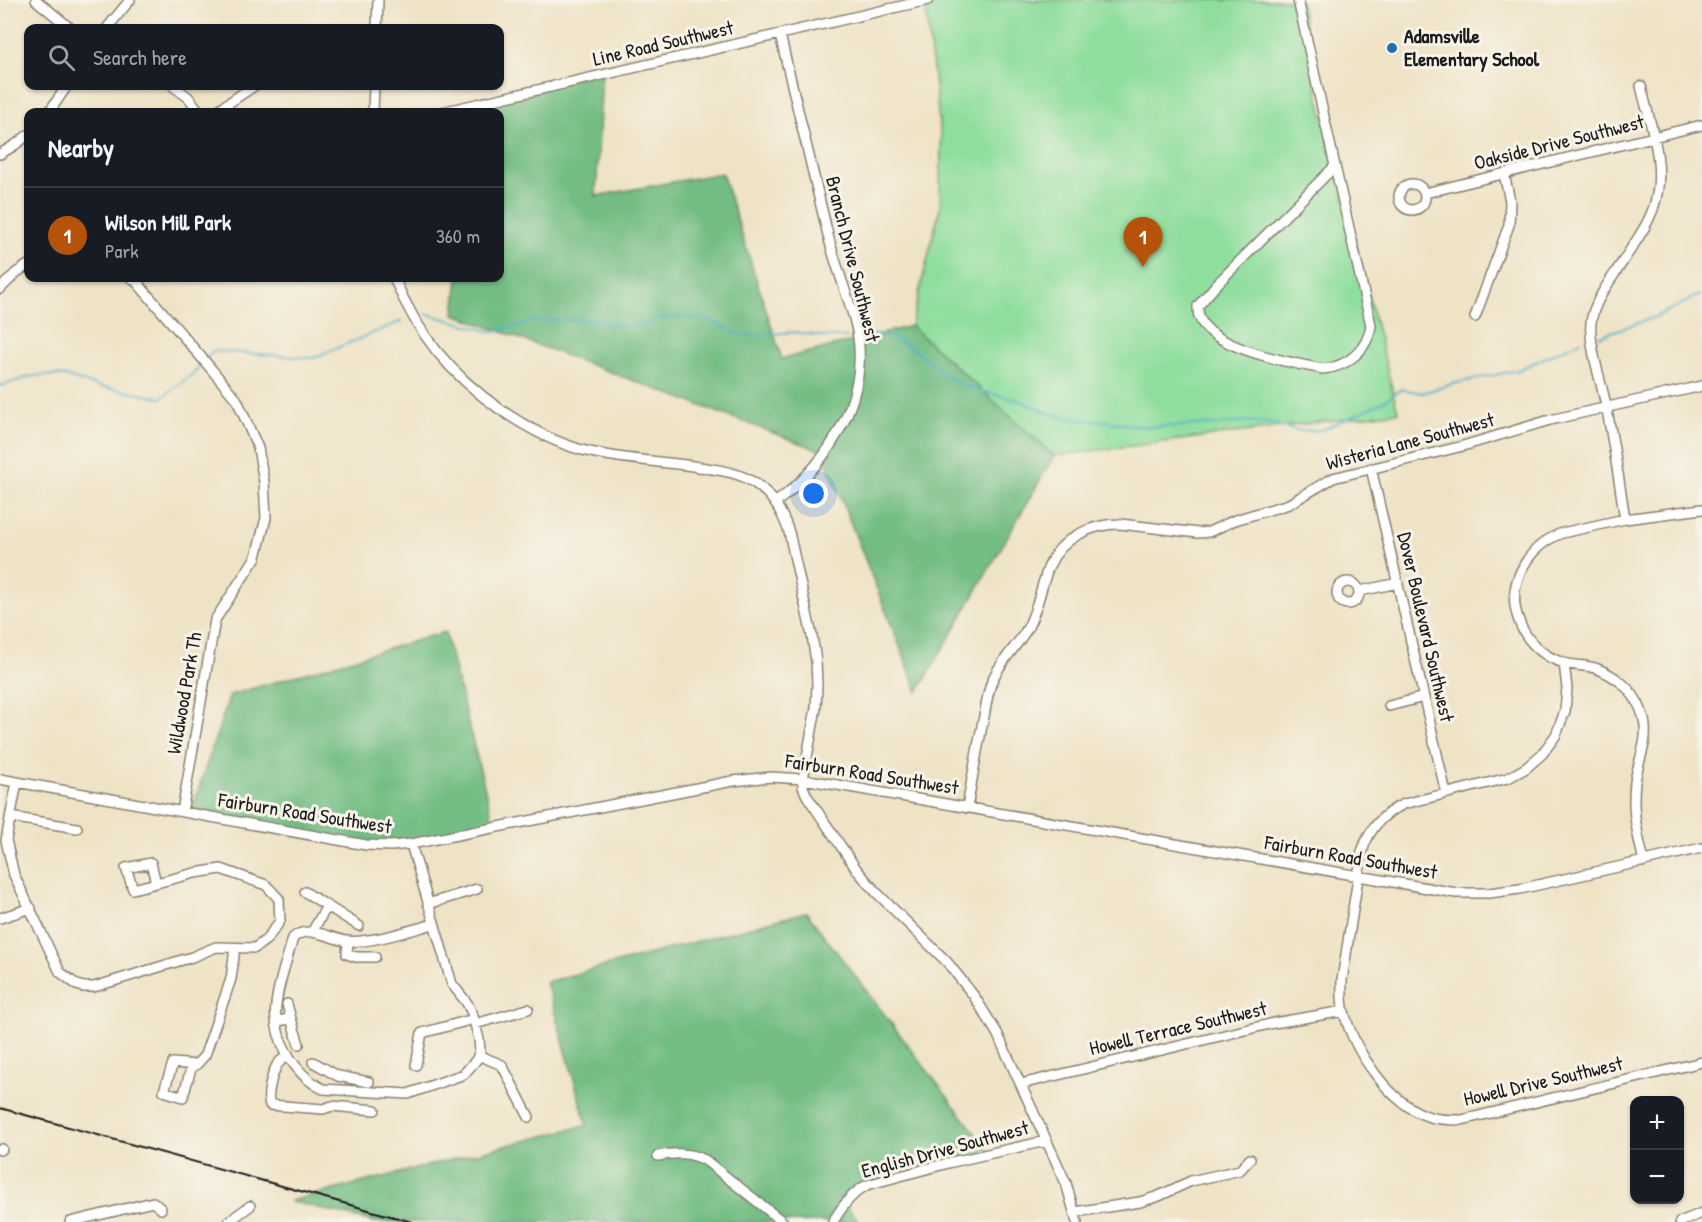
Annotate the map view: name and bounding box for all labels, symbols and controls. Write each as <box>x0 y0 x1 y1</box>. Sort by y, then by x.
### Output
street label: Line Road Southwest <box>590 13 737 72</box>
place label: Adamsville Elementary School <box>1404 22 1540 73</box>
search box <box>24 24 504 90</box>
icon: search <box>45 41 78 74</box>
marker: Adamsville Elementary School <box>1385 41 1399 55</box>
text: Search here <box>93 42 187 72</box>
street label: Oakside Drive Southwest <box>1471 107 1648 176</box>
text: Nearby <box>48 130 114 165</box>
street label: Branch Drive Southwest <box>820 173 887 346</box>
text: Wilson Mill Park <box>105 207 231 237</box>
pin: 1 <box>1124 218 1162 267</box>
text: 1 <box>64 222 71 249</box>
text: 360 m <box>436 222 480 249</box>
text: Park <box>105 237 138 264</box>
street label: Wisteria Lane Southwest <box>1323 405 1498 476</box>
your location <box>799 479 828 508</box>
street label: Dover Boulevard Southwest <box>1392 530 1462 725</box>
street label: Wildwood Park Th <box>159 630 208 756</box>
street label: Fairburn Road Southwest <box>783 746 962 801</box>
street label: Fairburn Road Southwest <box>216 785 395 840</box>
street label: Fairburn Road Southwest <box>1262 828 1441 885</box>
street label: Howell Terrace Southwest <box>1087 994 1270 1061</box>
street label: Howell Drive Southwest <box>1461 1049 1626 1112</box>
map controls <box>1630 1096 1684 1204</box>
button: + <box>1630 1096 1684 1150</box>
street label: English Drive Southwest <box>858 1113 1032 1184</box>
button: − <box>1630 1150 1684 1204</box>

